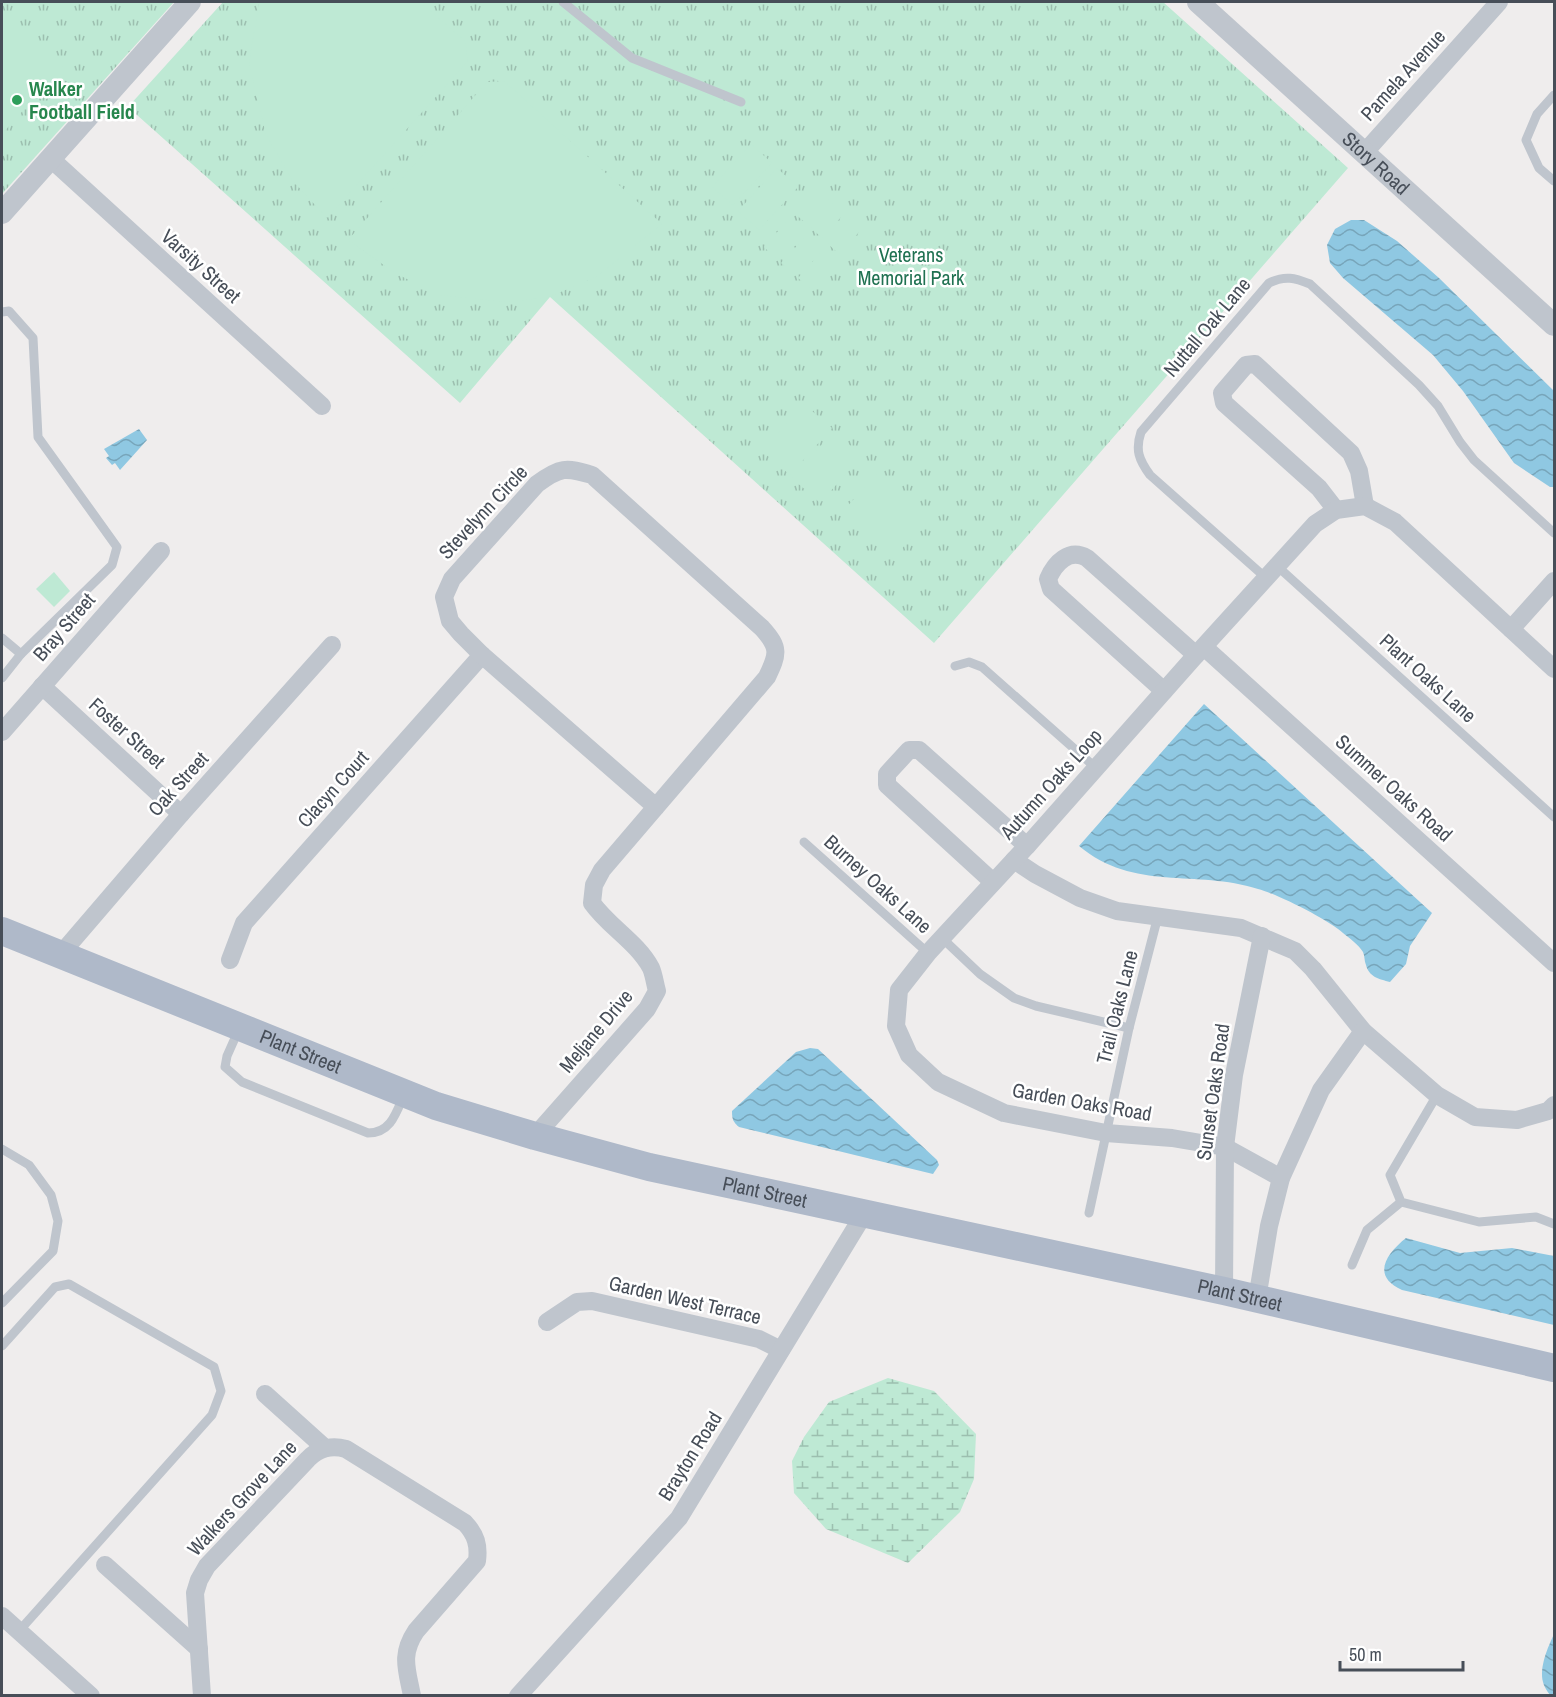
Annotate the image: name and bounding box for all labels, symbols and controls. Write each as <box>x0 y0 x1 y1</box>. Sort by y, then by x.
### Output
street label: Pamela Avenue <box>1354 23 1451 126</box>
place label: Walker Football Field <box>29 75 135 125</box>
marker: Walker Football Field <box>10 93 24 107</box>
street label: Story Road <box>1337 125 1416 200</box>
street label: Varsity Street <box>156 223 247 309</box>
park label: Veterans Memorial Park <box>858 241 965 291</box>
street label: Nuttall Oak Lane <box>1157 271 1256 382</box>
street label: Stevelynn Circle <box>432 459 533 565</box>
street label: Bray Street <box>27 587 101 666</box>
street label: Plant Oaks Lane <box>1374 627 1482 728</box>
street label: Foster Street <box>83 691 172 774</box>
street label: Autumn Oaks Loop <box>993 722 1108 846</box>
street label: Summer Oaks Road <box>1330 728 1459 847</box>
street label: Clacyn Court <box>291 744 375 833</box>
street label: Oak Street <box>141 745 214 822</box>
street label: Burney Oaks Lane <box>819 828 938 939</box>
street label: Trail Oaks Lane <box>1089 947 1144 1066</box>
street label: Meljane Drive <box>553 983 638 1078</box>
street label: Plant Street <box>256 1022 346 1080</box>
street label: Sunset Oaks Road <box>1190 1022 1235 1162</box>
street label: Garden Oaks Road <box>1010 1076 1154 1127</box>
street label: Plant Street <box>720 1169 810 1214</box>
street label: Garden West Terrace <box>606 1269 764 1330</box>
street label: Plant Street <box>1195 1272 1285 1317</box>
street label: Brayton Road <box>652 1406 728 1505</box>
street label: Walkers Grove Lane <box>181 1434 302 1561</box>
scale bar <box>1340 1634 1463 1672</box>
text: 50 m <box>1349 1642 1382 1667</box>

